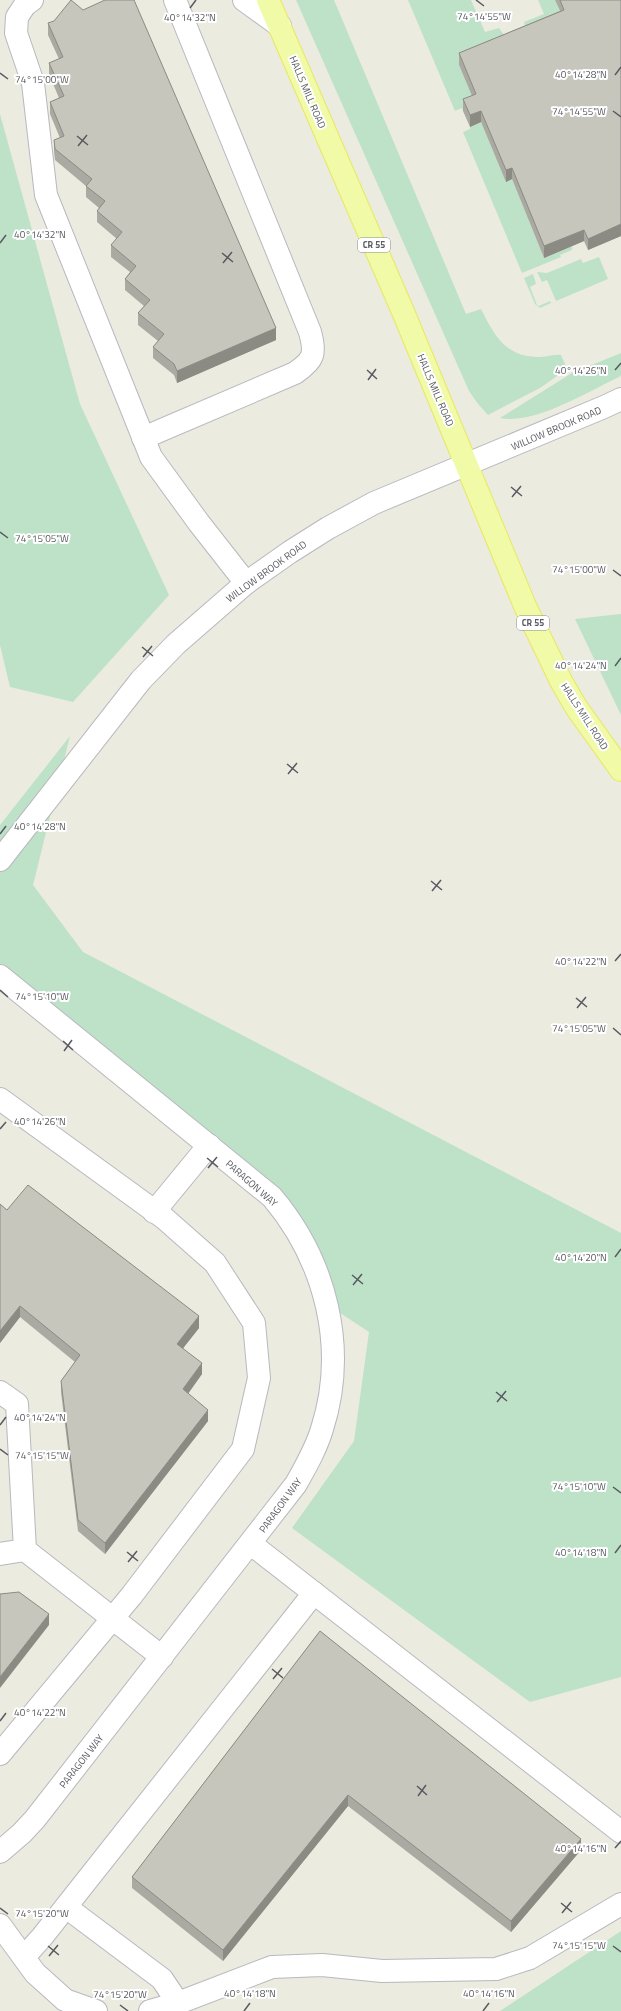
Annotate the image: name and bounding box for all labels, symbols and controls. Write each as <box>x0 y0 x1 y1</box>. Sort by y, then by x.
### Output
text: 74°14'55"W <box>457 9 511 24</box>
text: 40°14'32"N <box>164 10 216 25</box>
street label: HALLS MILL ROAD <box>285 54 330 131</box>
text: 40°14'28"N <box>555 67 607 82</box>
text: 74°15'00"W <box>15 72 69 87</box>
text: 74°14'55"W <box>552 104 606 119</box>
text: 40°14'32"N <box>14 227 66 242</box>
road number: CR 55 <box>358 238 390 252</box>
street label: HALLS MILL ROAD <box>413 352 458 429</box>
text: 40°14'26"N <box>555 363 607 378</box>
street label: WILLOW BROOK ROAD <box>509 403 604 454</box>
text: 74°15'05"W <box>15 531 69 546</box>
street label: WILLOW BROOK ROAD <box>223 537 310 606</box>
text: 74°15'00"W <box>552 562 606 577</box>
road number: CR 55 <box>517 616 549 630</box>
text: 40°14'24"N <box>555 658 607 673</box>
street label: HALLS MILL ROAD <box>557 680 612 753</box>
text: 40°14'28"N <box>14 819 66 834</box>
text: 40°14'22"N <box>555 954 607 969</box>
text: 74°15'10"W <box>15 989 69 1004</box>
text: 74°15'05"W <box>552 1021 606 1036</box>
text: 40°14'26"N <box>14 1114 66 1129</box>
street label: PARAGON WAY <box>222 1156 281 1211</box>
text: 40°14'20"N <box>555 1250 607 1265</box>
text: 40°14'24"N <box>14 1410 66 1425</box>
text: 74°15'15"W <box>15 1448 69 1463</box>
street label: PARAGON WAY <box>255 1474 306 1536</box>
text: 74°15'10"W <box>552 1479 606 1494</box>
text: 40°14'18"N <box>555 1545 607 1560</box>
text: 40°14'22"N <box>14 1705 66 1720</box>
street label: PARAGON WAY <box>56 1731 108 1791</box>
text: 40°14'16"N <box>555 1841 607 1856</box>
text: 74°15'20"W <box>15 1906 69 1921</box>
text: 74°15'15"W <box>552 1938 606 1953</box>
text: 40°14'18"N <box>224 1986 276 2001</box>
text: 40°14'16"N <box>463 1986 515 2001</box>
text: 74°15'20"W <box>93 1987 147 2002</box>

